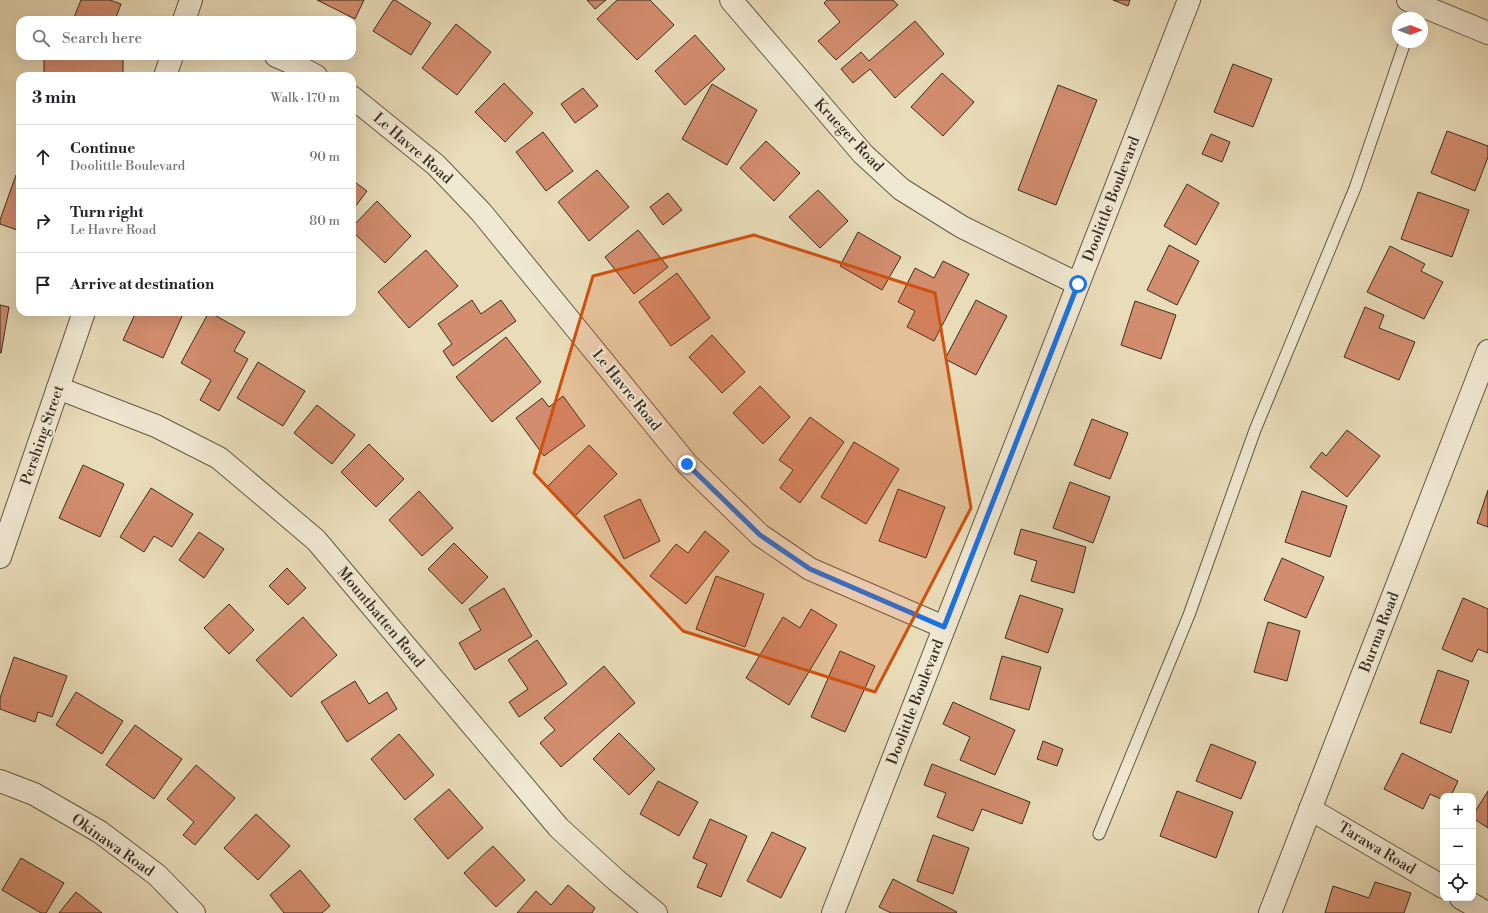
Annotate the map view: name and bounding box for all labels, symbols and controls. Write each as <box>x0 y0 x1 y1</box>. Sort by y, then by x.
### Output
north arrow <box>1392 12 1428 48</box>
search box <box>16 16 356 60</box>
icon: search <box>30 27 52 49</box>
text: Search here <box>62 29 142 48</box>
text: 3 min <box>32 87 76 109</box>
text: Walk · 170 m <box>270 90 340 106</box>
street label: Krueger Road <box>810 95 888 176</box>
street label: Le Havre Road <box>369 109 457 188</box>
street label: Doolittle Boulevard <box>1079 133 1144 265</box>
text: Continue <box>70 139 135 158</box>
icon: ahead <box>32 146 54 168</box>
text: 90 m <box>309 149 340 165</box>
text: Doolittle Boulevard <box>70 158 185 174</box>
text: Turn right <box>70 203 144 222</box>
icon: right <box>32 210 54 232</box>
text: 80 m <box>309 213 340 229</box>
text: Le Havre Road <box>70 222 156 238</box>
icon: arrive <box>32 274 54 296</box>
text: Arrive at destination <box>70 275 214 294</box>
route start <box>1069 275 1087 293</box>
street label: Le Havre Road <box>588 346 666 435</box>
street label: Pershing Street <box>17 382 69 488</box>
route end <box>678 455 696 473</box>
street label: Mountbatten Road <box>333 563 429 672</box>
street label: Burma Road <box>1355 589 1404 676</box>
street label: Doolittle Boulevard <box>883 636 948 768</box>
map controls <box>1440 793 1476 901</box>
button: + <box>1440 793 1476 829</box>
street label: Okinawa Road <box>68 810 158 881</box>
street label: Tarawa Road <box>1335 818 1419 879</box>
button: − <box>1440 829 1476 865</box>
button: locate <box>1440 865 1476 901</box>

